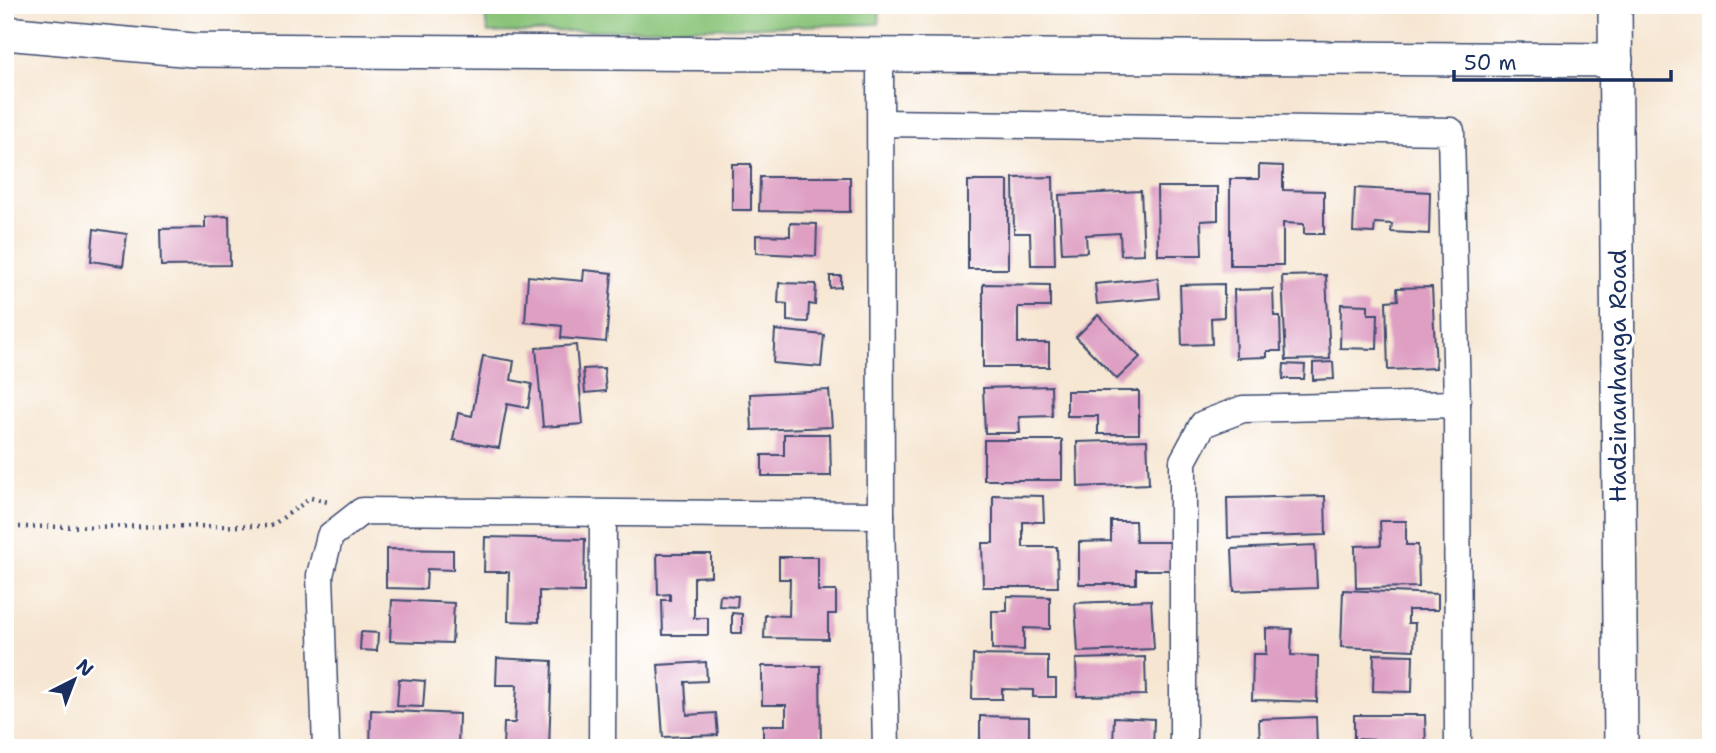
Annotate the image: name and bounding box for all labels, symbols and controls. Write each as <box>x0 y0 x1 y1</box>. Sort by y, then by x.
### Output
scale bar <box>1454 38 1670 82</box>
text: 50 m <box>1464 49 1517 77</box>
street label: Hadzinanhanga Road <box>1602 249 1634 503</box>
north arrow <box>38 644 108 714</box>
text: N <box>71 653 99 682</box>

